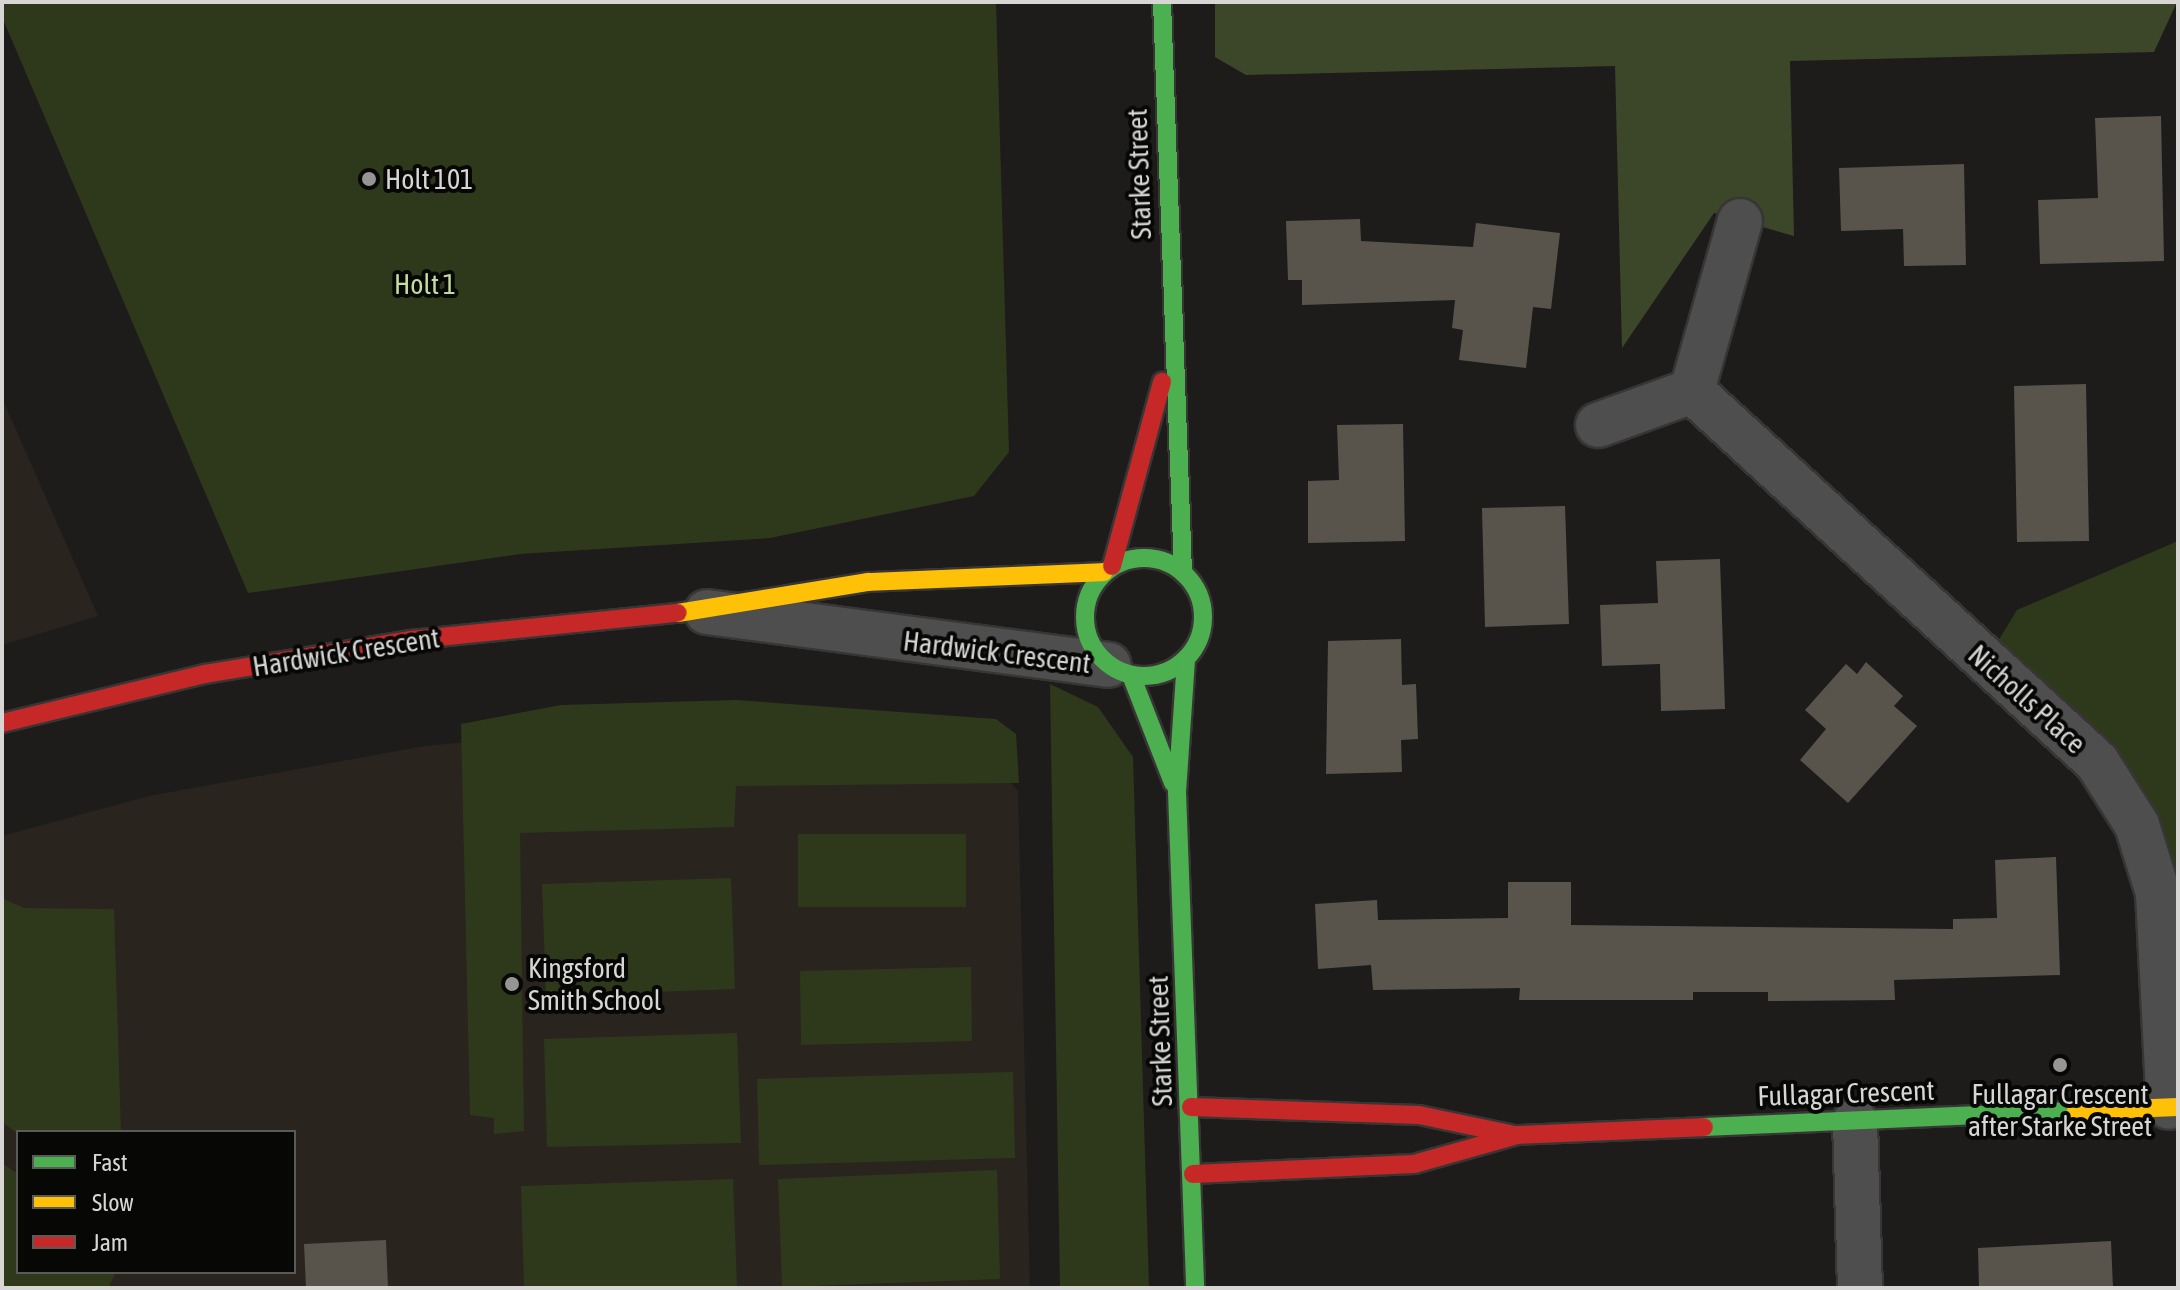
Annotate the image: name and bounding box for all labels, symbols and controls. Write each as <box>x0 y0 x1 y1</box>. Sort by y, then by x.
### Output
street label: Starke Street <box>1120 108 1158 240</box>
place label: Holt 101 <box>385 162 473 196</box>
marker: Holt 101 <box>360 170 378 188</box>
park label: Holt 1 <box>394 267 456 301</box>
street label: Hardwick Crescent <box>250 621 442 683</box>
street label: Hardwick Crescent <box>901 624 1093 680</box>
street label: Nicholls Place <box>1962 638 2092 760</box>
place label: Kingsford Smith School <box>528 951 661 1017</box>
marker: Kingsford Smith School <box>503 975 521 993</box>
street label: Starke Street <box>1141 975 1179 1107</box>
marker: Fullagar Crescent after Starke Street <box>2051 1056 2069 1074</box>
street label: Fullagar Crescent <box>1757 1073 1935 1113</box>
place label: Fullagar Crescent after Starke Street <box>1968 1077 2152 1143</box>
legend <box>16 1130 296 1274</box>
text: Fast <box>92 1149 128 1176</box>
text: Slow <box>92 1189 134 1216</box>
text: Jam <box>92 1229 128 1256</box>

